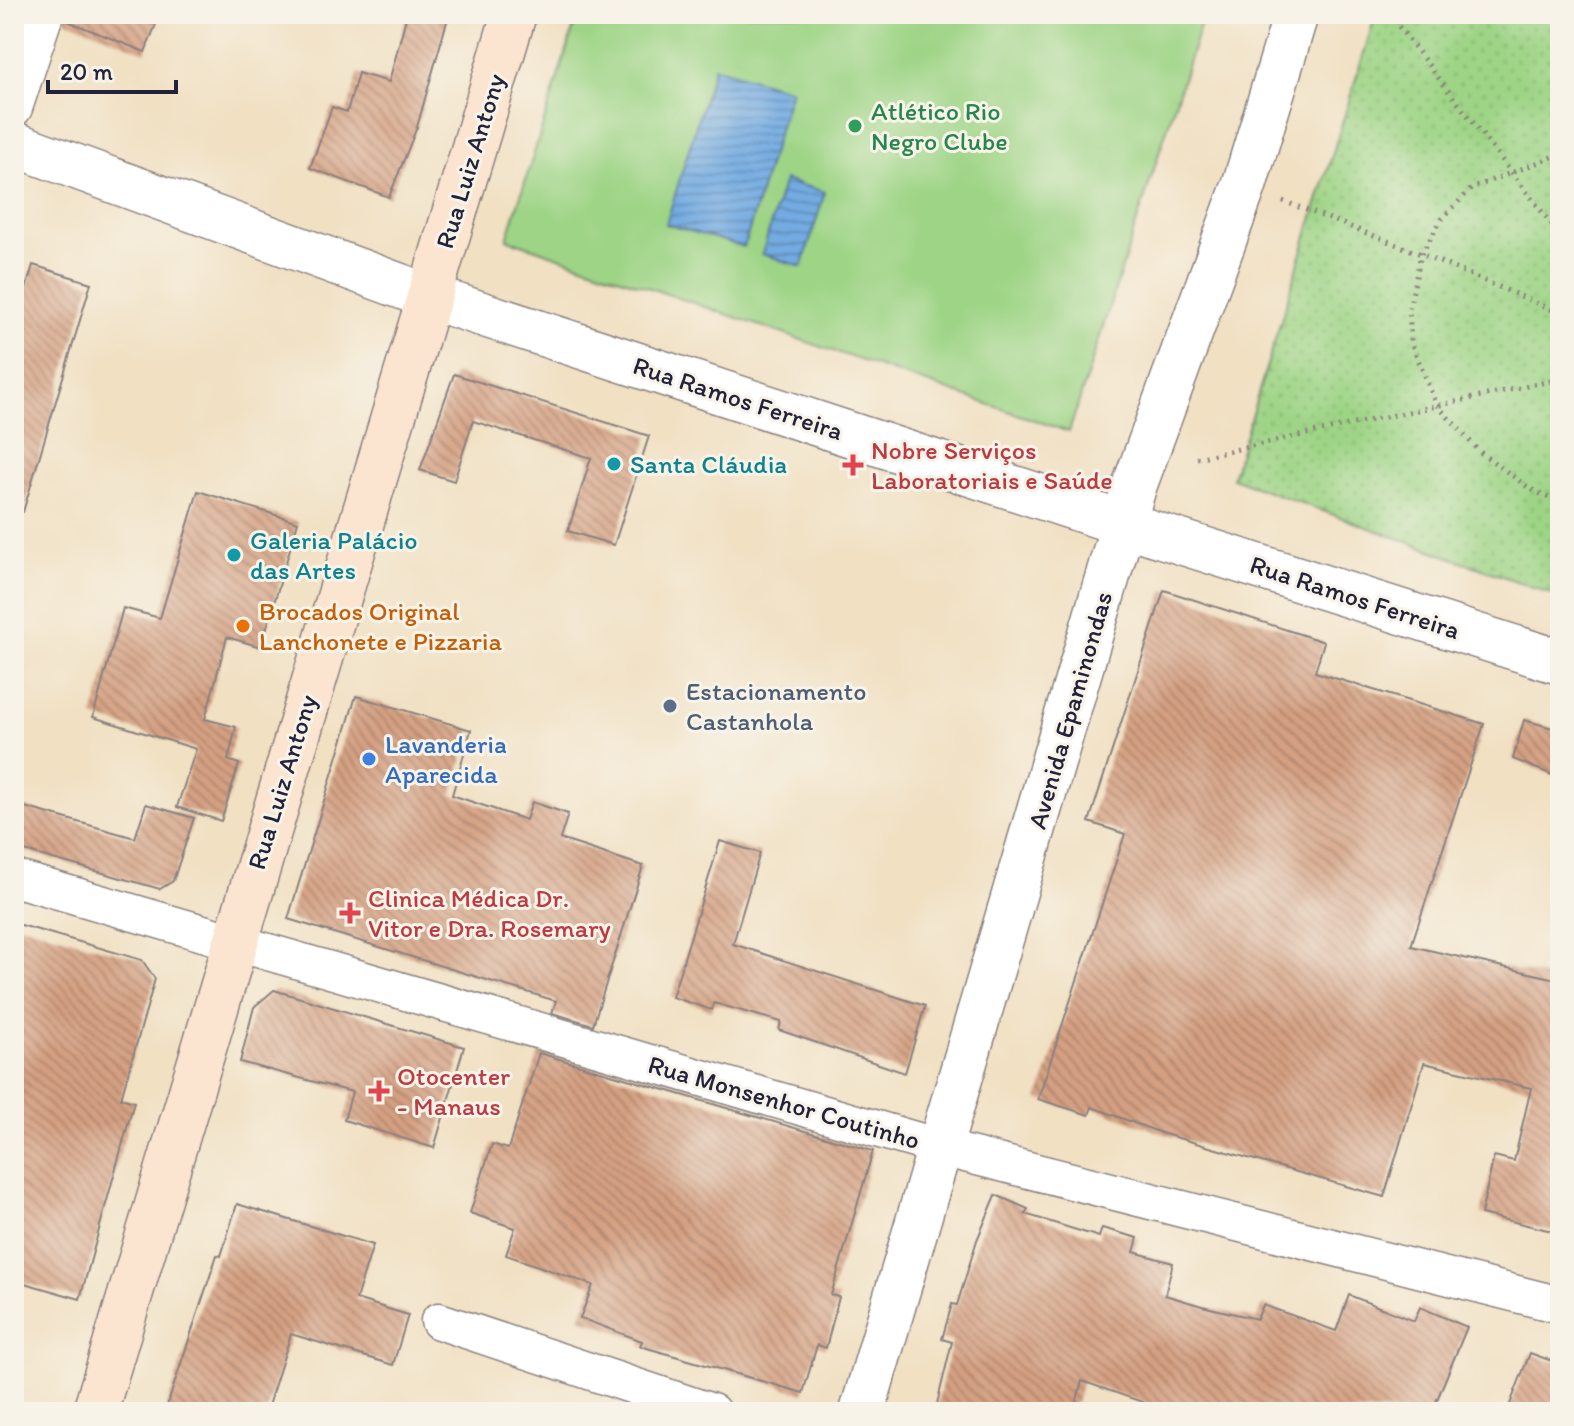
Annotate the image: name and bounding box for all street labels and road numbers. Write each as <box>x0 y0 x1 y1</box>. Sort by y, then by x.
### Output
street label: Rua Luiz Antony <box>428 70 512 252</box>
street label: Rua Ramos Ferreira <box>629 349 847 447</box>
street label: Rua Ramos Ferreira <box>1246 548 1464 646</box>
street label: Avenida Epaminondas <box>1021 588 1119 832</box>
street label: Rua Luiz Antony <box>240 691 324 873</box>
street label: Rua Monsenhor Coutinho <box>644 1048 924 1156</box>

